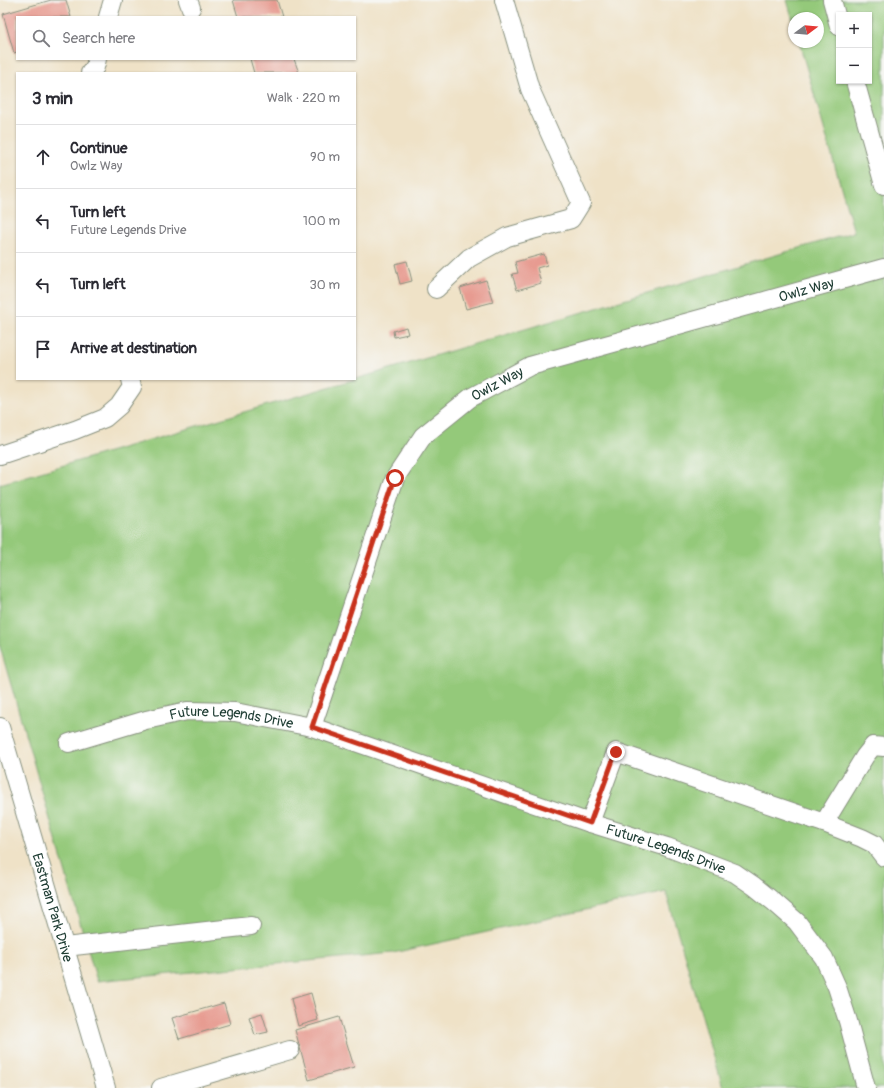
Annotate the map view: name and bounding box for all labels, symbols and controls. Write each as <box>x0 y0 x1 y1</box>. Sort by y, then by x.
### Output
north arrow <box>788 12 824 48</box>
map controls <box>836 12 872 84</box>
button: + <box>836 12 872 48</box>
search box <box>16 16 356 60</box>
icon: search <box>30 27 52 49</box>
text: Search here <box>62 29 135 48</box>
button: − <box>836 48 872 84</box>
text: 3 min <box>32 88 73 109</box>
text: Walk · 220 m <box>267 90 340 106</box>
text: Continue <box>70 139 128 158</box>
icon: ahead <box>32 146 54 168</box>
text: 90 m <box>310 149 340 165</box>
text: Owlz Way <box>70 158 122 174</box>
text: Turn left <box>70 203 126 222</box>
icon: left <box>32 210 54 232</box>
text: 100 m <box>303 213 340 229</box>
text: Future Legends Drive <box>70 222 186 238</box>
icon: left <box>32 274 54 296</box>
street label: Owlz Way <box>777 274 836 305</box>
text: Turn left <box>70 275 126 294</box>
text: 30 m <box>310 277 340 293</box>
icon: arrive <box>32 338 54 360</box>
text: Arrive at destination <box>70 339 197 358</box>
street label: Owlz Way <box>468 363 526 404</box>
route start <box>386 469 404 487</box>
street label: Future Legends Drive <box>168 702 295 732</box>
route end <box>607 743 625 761</box>
street label: Future Legends Drive <box>604 820 728 877</box>
street label: Eastman Park Drive <box>29 851 77 964</box>

